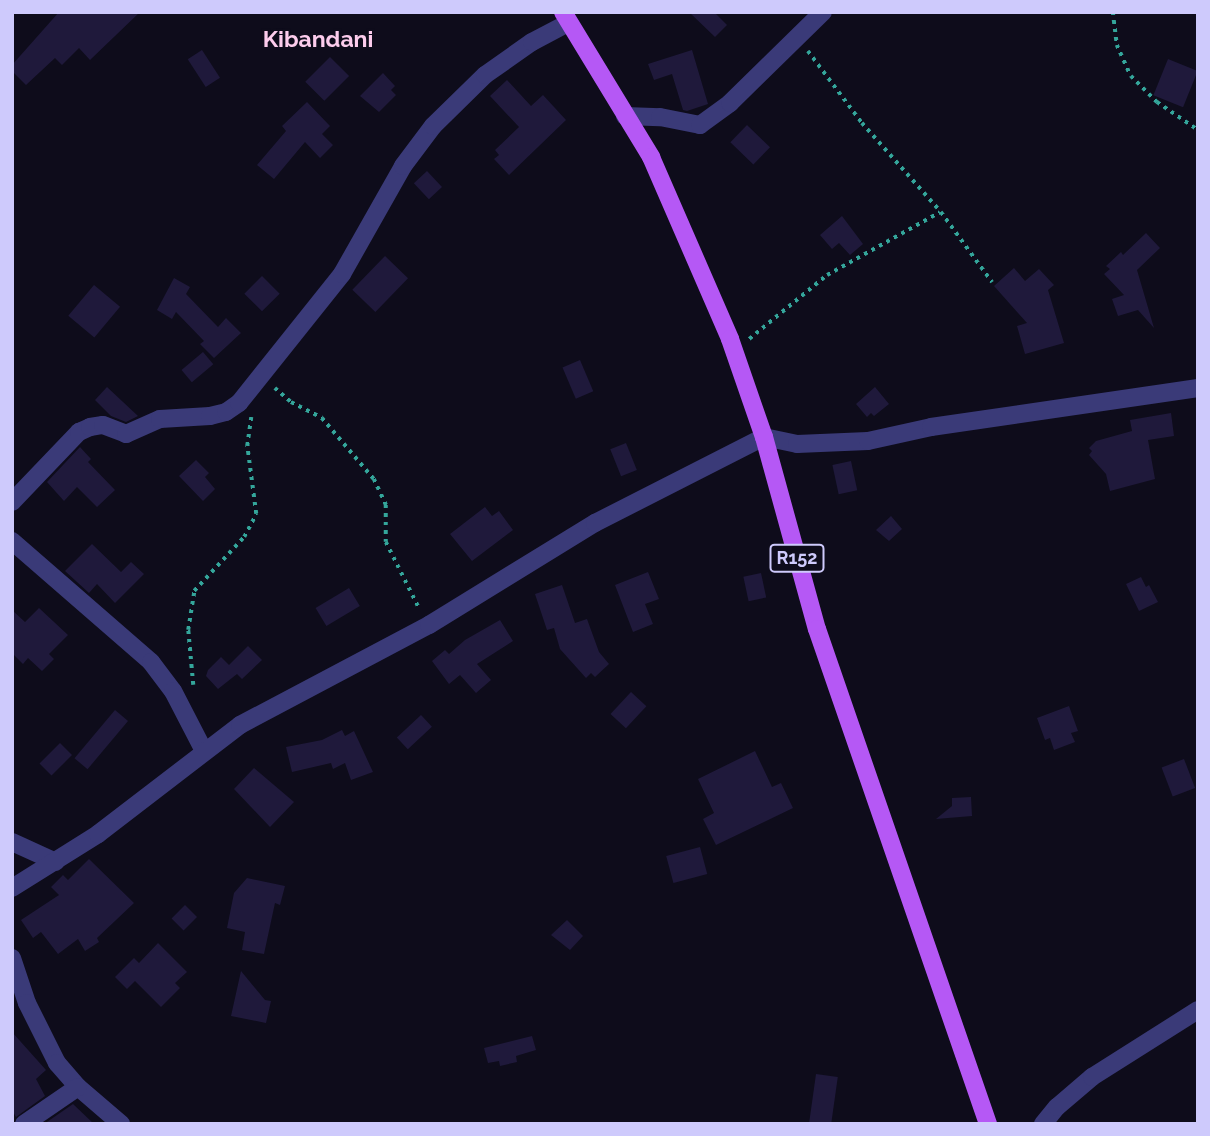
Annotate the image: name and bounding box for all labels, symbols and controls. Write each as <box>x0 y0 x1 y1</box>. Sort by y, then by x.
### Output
district label: Kibandani <box>263 25 373 53</box>
road number: R152 <box>769 544 825 572</box>

